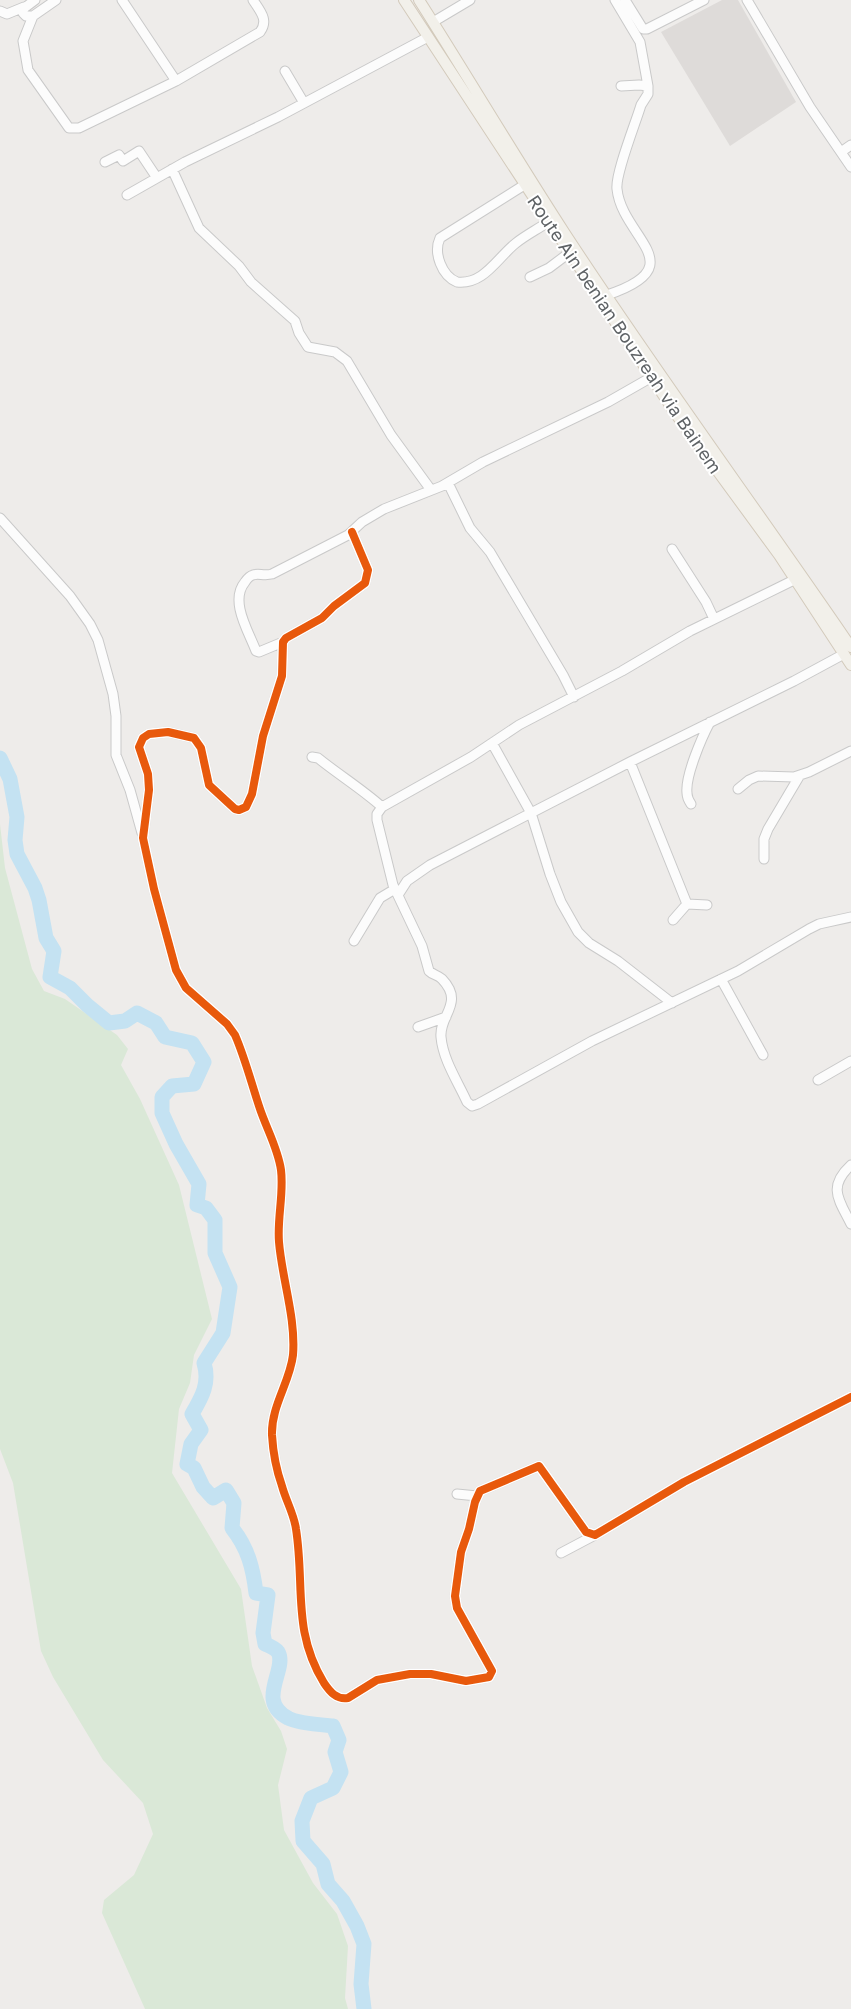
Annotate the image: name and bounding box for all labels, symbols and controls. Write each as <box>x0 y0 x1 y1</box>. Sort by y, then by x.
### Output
street label: Route Ain benian Bouzreah via Bainem <box>523 190 727 478</box>

